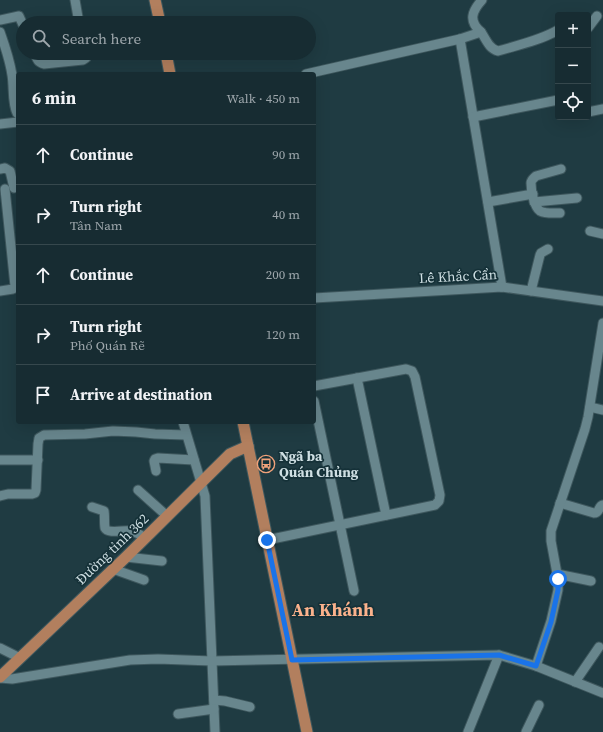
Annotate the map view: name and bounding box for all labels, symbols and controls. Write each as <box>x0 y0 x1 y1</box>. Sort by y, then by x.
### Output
map controls <box>555 12 591 120</box>
button: + <box>555 12 591 48</box>
search box <box>16 16 316 60</box>
icon: search <box>30 27 52 49</box>
text: Search here <box>62 28 141 49</box>
button: − <box>555 48 591 84</box>
button: locate <box>555 84 591 120</box>
text: 6 min <box>32 86 76 110</box>
text: Walk · 450 m <box>227 90 300 107</box>
icon: ahead <box>32 144 54 166</box>
text: Continue <box>70 144 133 165</box>
text: 90 m <box>272 146 300 163</box>
text: Turn right <box>70 196 142 217</box>
icon: right <box>32 204 54 226</box>
text: 40 m <box>272 206 300 223</box>
text: Tân Nam <box>70 217 122 234</box>
icon: ahead <box>32 264 54 286</box>
text: Continue <box>70 264 133 285</box>
street label: Lê Khắc Cẩn <box>418 264 498 288</box>
text: 200 m <box>266 266 300 283</box>
text: Turn right <box>70 316 142 337</box>
icon: right <box>32 324 54 346</box>
text: 120 m <box>266 326 300 343</box>
text: Phố Quán Rẽ <box>70 337 145 354</box>
icon: arrive <box>32 384 54 406</box>
text: Arrive at destination <box>70 384 212 405</box>
place label: Ngã ba Quán Chủng <box>279 446 359 482</box>
bus stop icon: Ngã ba Quán Chủng <box>256 454 276 474</box>
street label: Đường tỉnh 362 <box>71 509 153 589</box>
route end <box>258 531 276 549</box>
route start <box>549 570 567 588</box>
district label: An Khánh <box>292 597 374 622</box>

